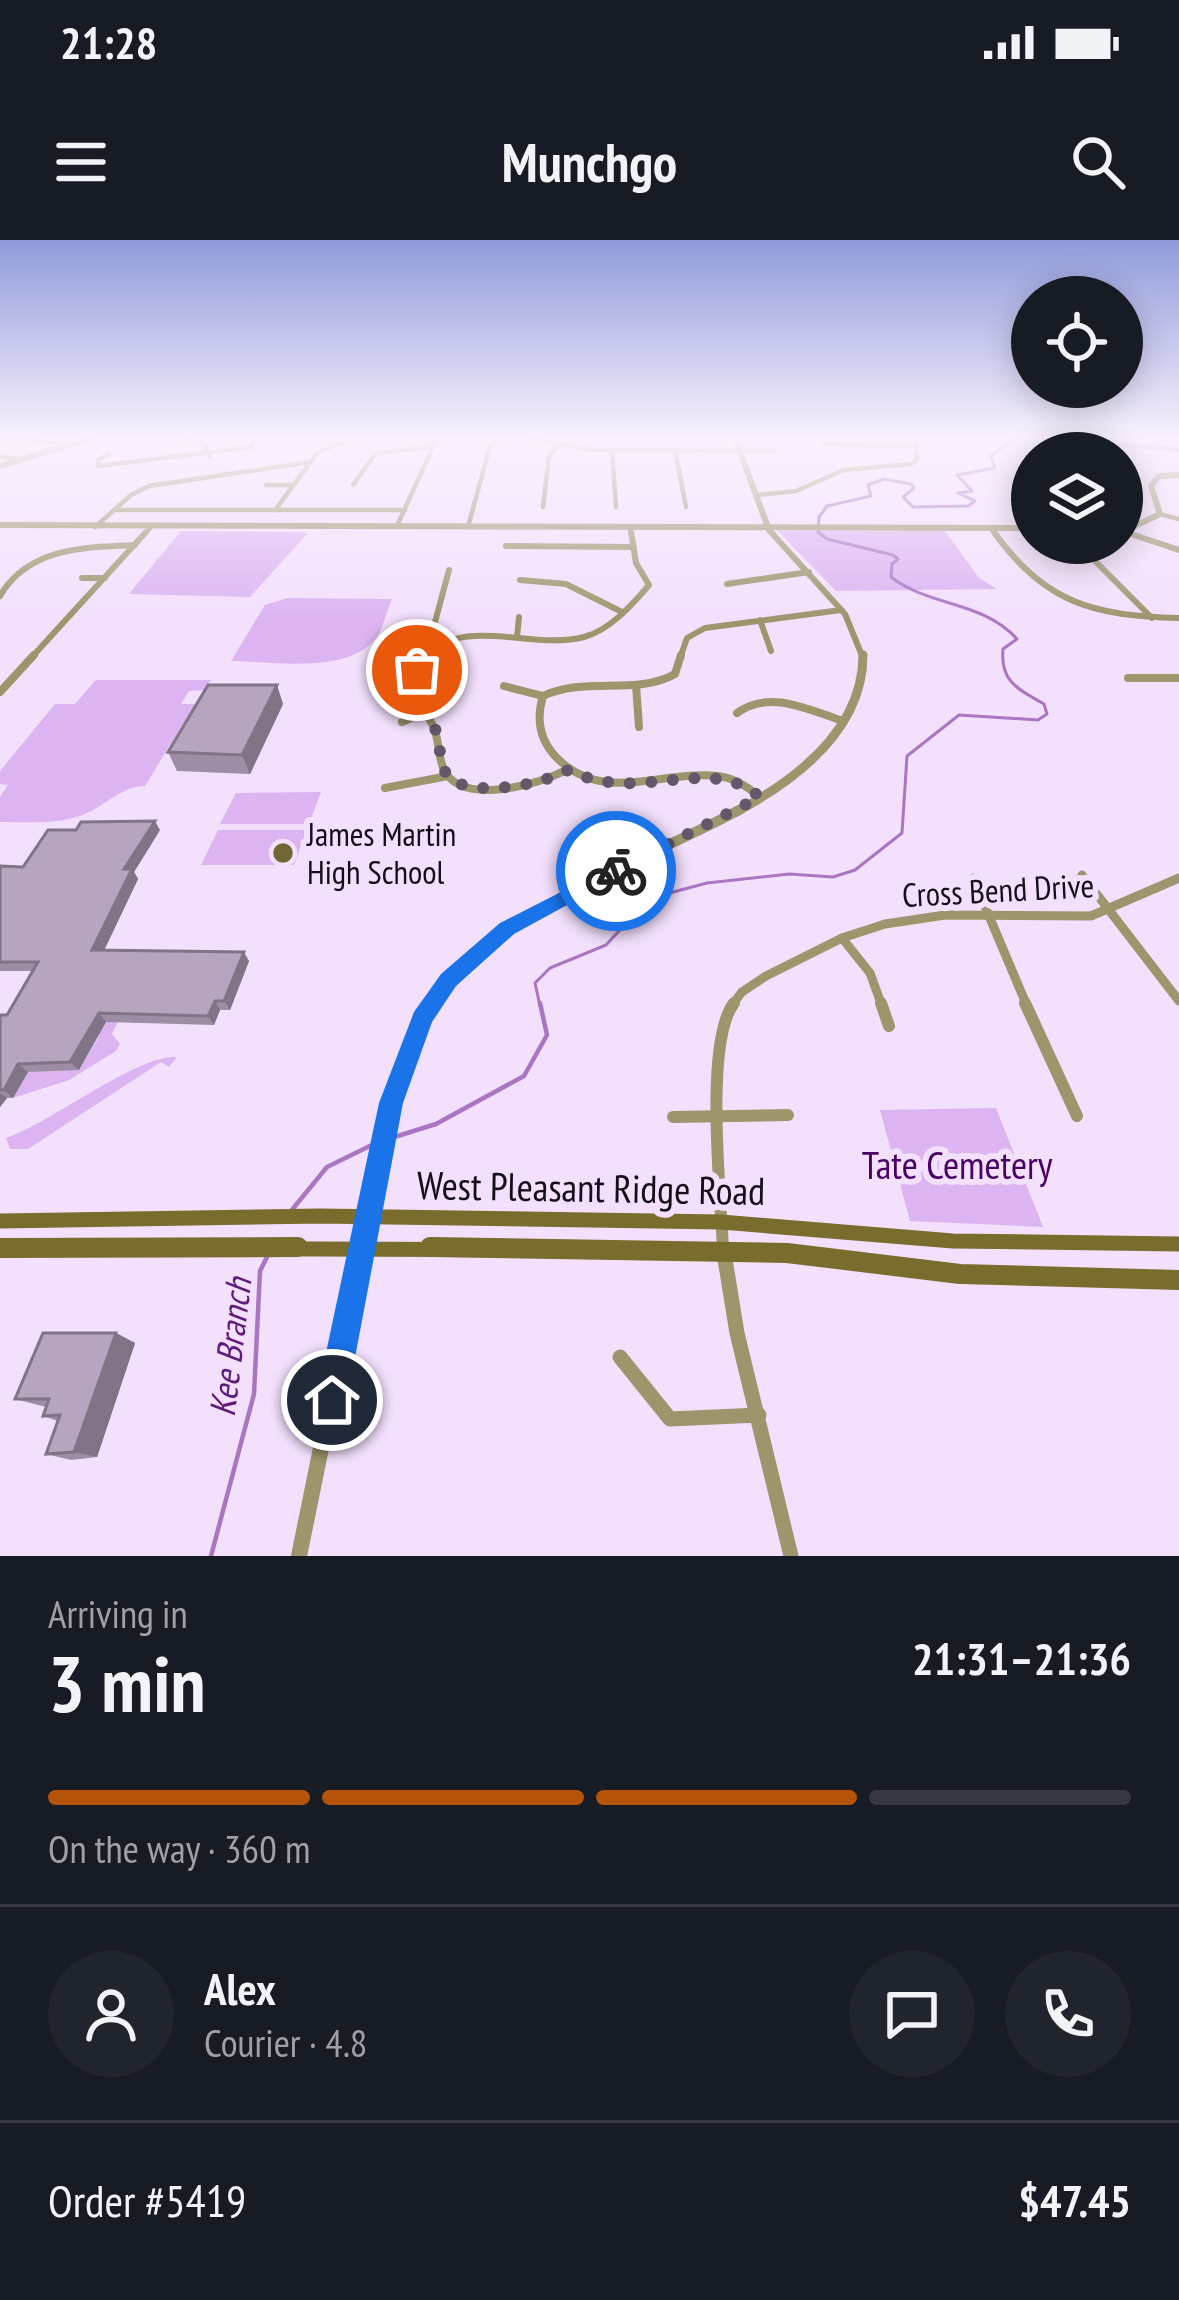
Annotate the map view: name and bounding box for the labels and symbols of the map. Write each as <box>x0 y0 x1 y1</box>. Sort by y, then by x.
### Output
pin <box>366 619 468 721</box>
courier <box>556 811 676 931</box>
place label: James Martin High School <box>306 812 456 893</box>
marker: James Martin High School <box>270 840 296 866</box>
street label: Cross Bend Drive <box>901 863 1095 916</box>
park label: Tate Cemetery <box>862 1139 1053 1190</box>
street label: West Pleasant Ridge Road <box>416 1159 766 1216</box>
water label: Kee Branch <box>198 1273 262 1419</box>
pin <box>281 1349 383 1451</box>

